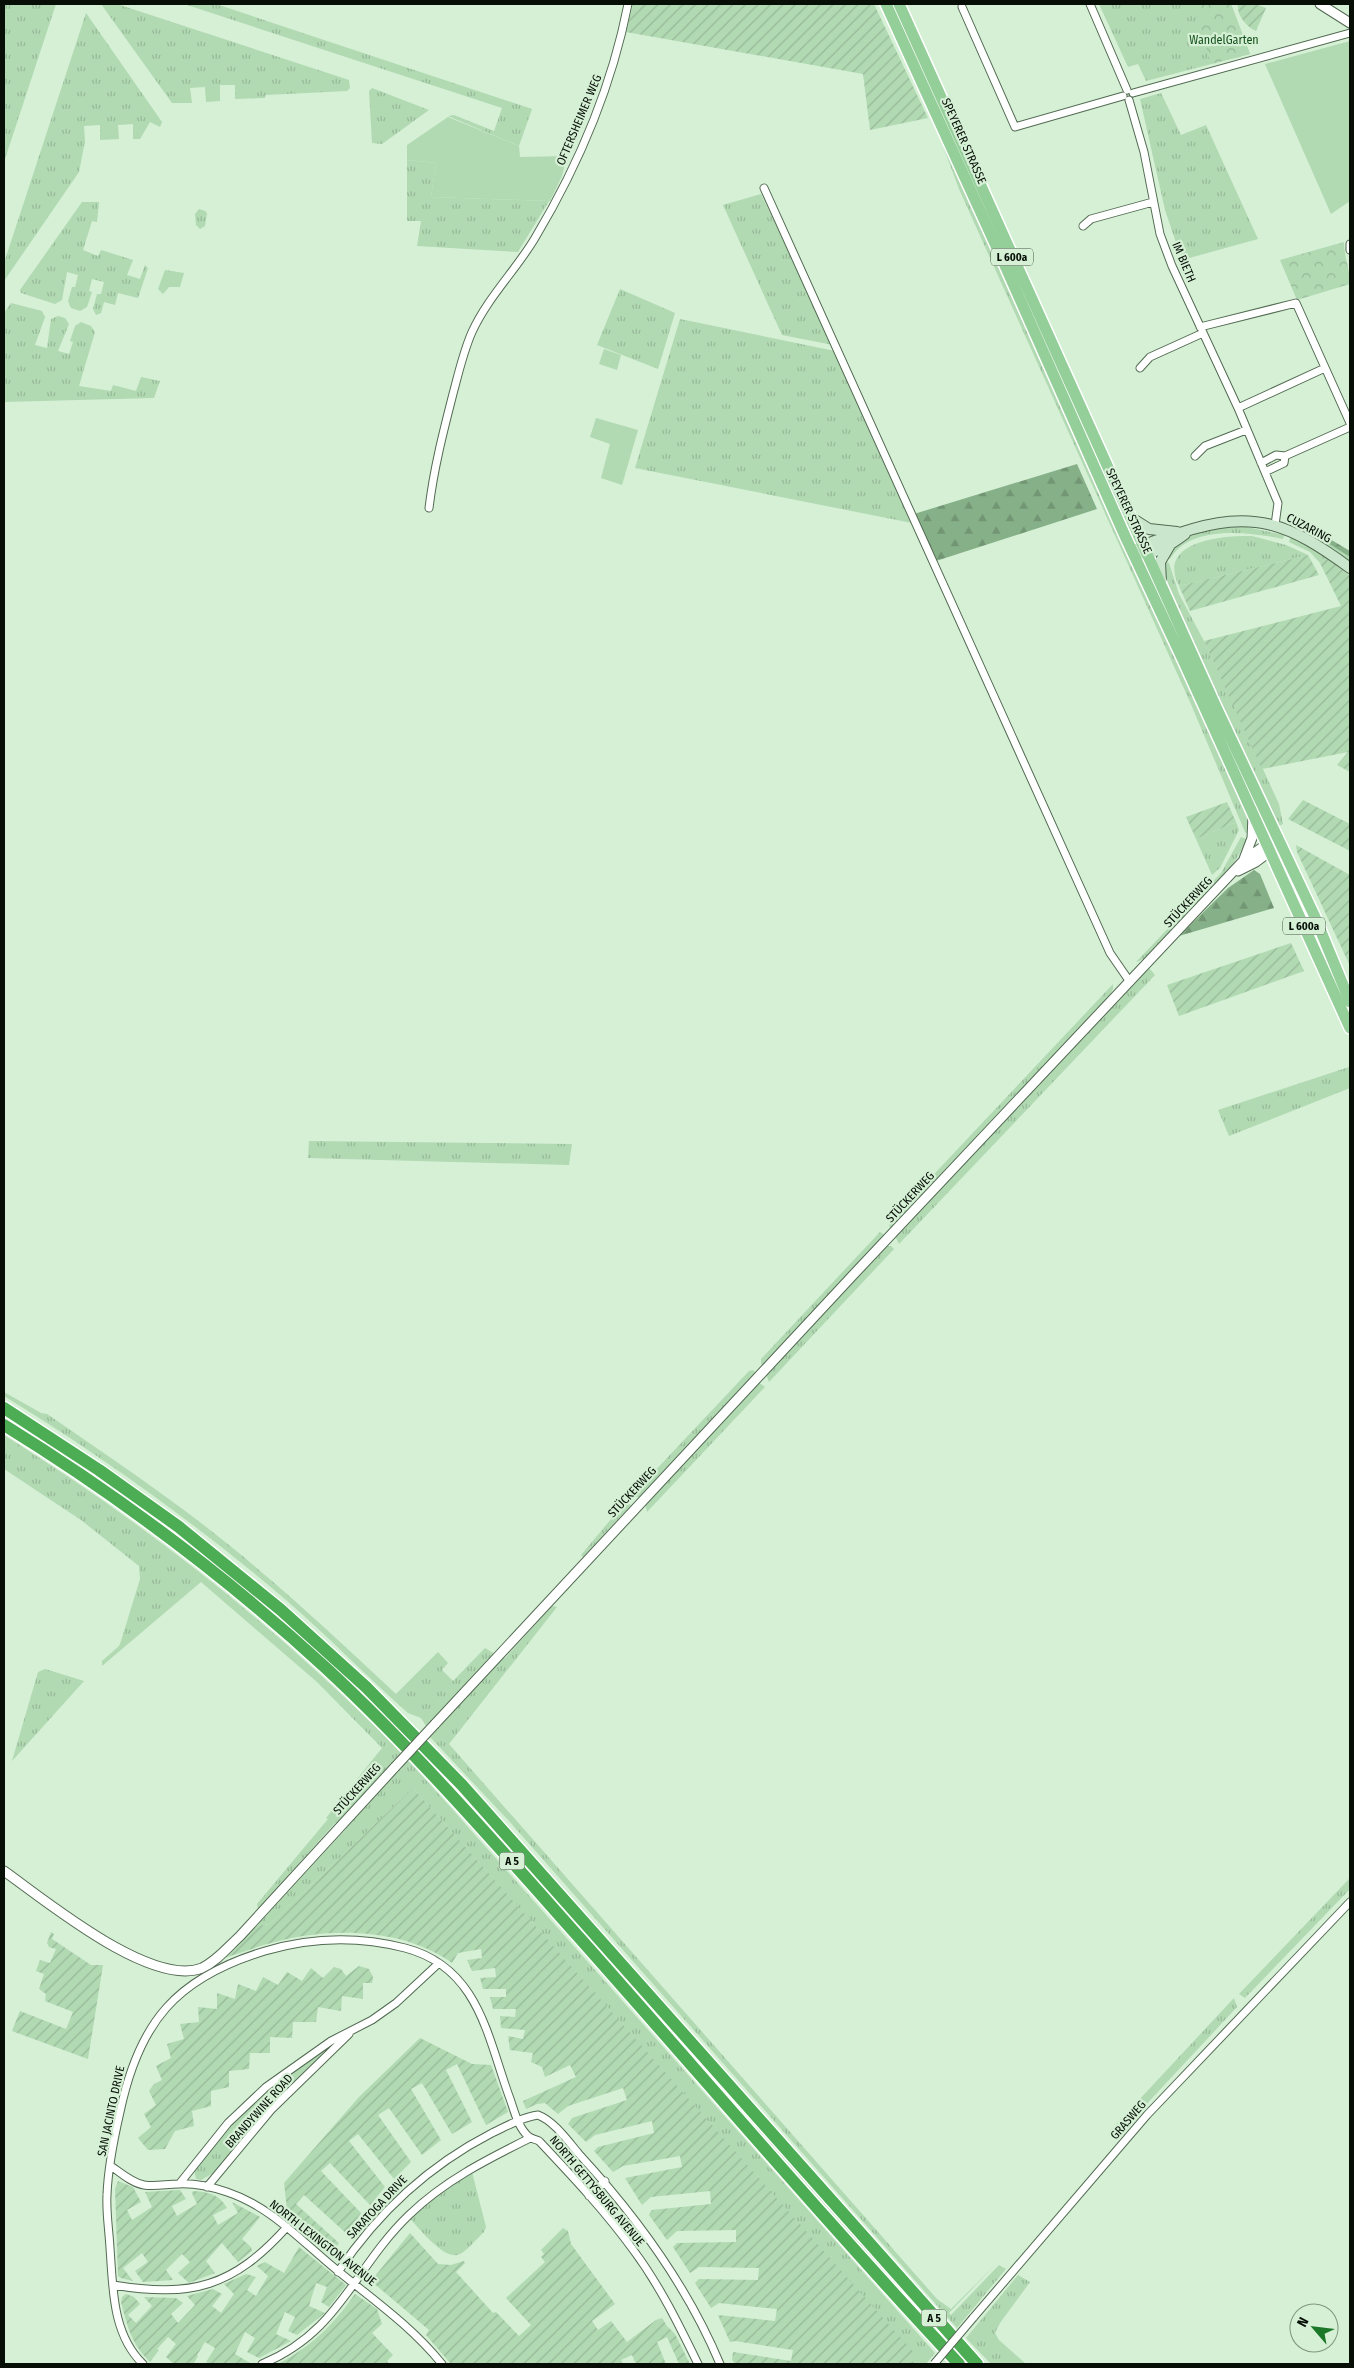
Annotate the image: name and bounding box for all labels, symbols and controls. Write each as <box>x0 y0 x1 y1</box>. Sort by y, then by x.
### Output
park label: WandelGarten <box>1189 33 1259 47</box>
street label: OFTERSHEIMER WEG <box>554 72 605 168</box>
street label: SPEYERER STRASSE <box>939 96 989 186</box>
street label: IM BIETH <box>1169 240 1199 284</box>
road number: L 600a <box>991 248 1033 266</box>
street label: SPEYERER STRASSE <box>1103 466 1155 556</box>
street label: CUZARING <box>1284 510 1334 546</box>
street label: STÜCKERWEG <box>1160 872 1215 930</box>
road number: L 600a <box>1283 918 1325 934</box>
street label: STÜCKERWEG <box>882 1167 937 1225</box>
street label: STÜCKERWEG <box>604 1462 659 1520</box>
street label: STÜCKERWEG <box>329 1759 384 1818</box>
road number: A 5 <box>500 1852 524 1870</box>
street label: SAN JACINTO DRIVE <box>95 2064 128 2158</box>
street label: BRANDYWINE ROAD <box>222 2071 296 2151</box>
street label: GRASWEG <box>1107 2098 1149 2142</box>
street label: NORTH GETTYSBURG AVENUE <box>547 2133 647 2249</box>
street label: SARATOGA DRIVE <box>344 2172 410 2242</box>
street label: NORTH LEXINGTON AVENUE <box>267 2197 379 2289</box>
north arrow <box>1289 2303 1339 2353</box>
road number: A 5 <box>922 2310 946 2326</box>
text: N <box>1293 2314 1312 2330</box>

